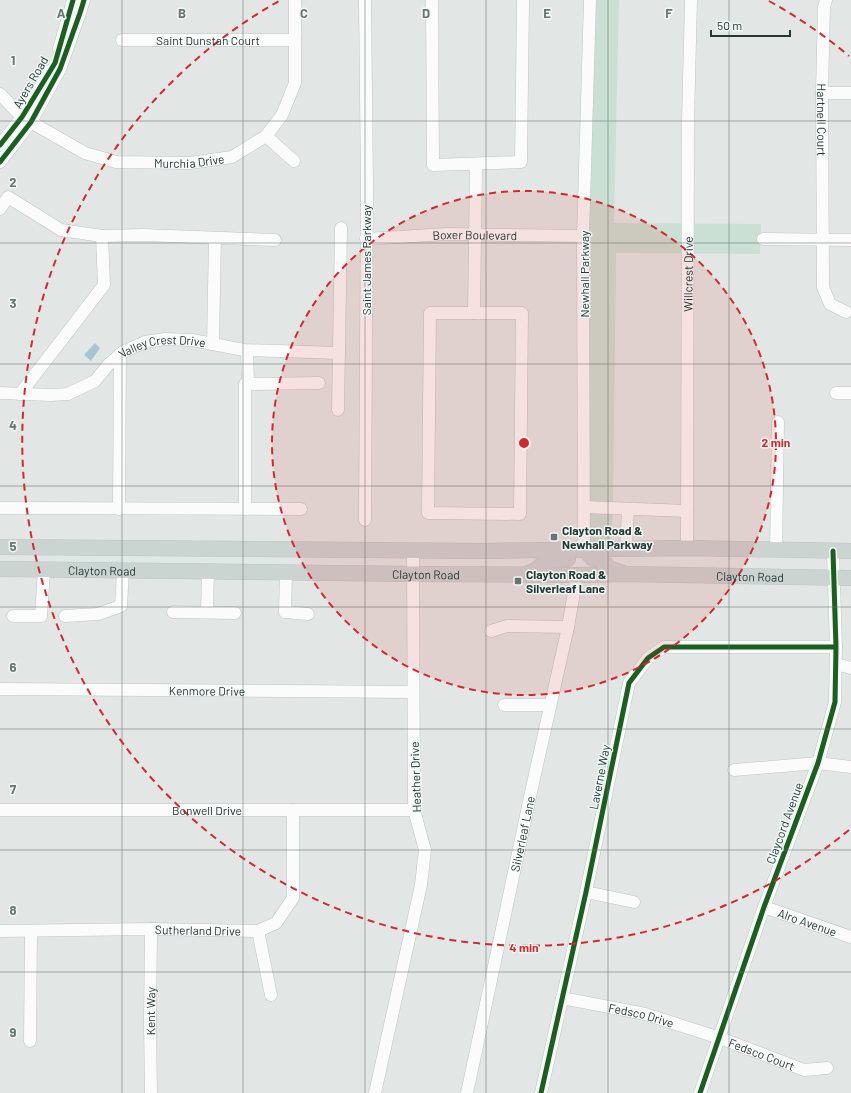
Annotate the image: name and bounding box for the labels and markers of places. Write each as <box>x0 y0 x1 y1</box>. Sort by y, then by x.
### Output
centre of rings <box>517 436 531 450</box>
place label: Clayton Road & Newhall Parkway <box>562 523 652 551</box>
marker: Clayton Road & Newhall Parkway <box>549 532 559 542</box>
place label: Clayton Road & Silverleaf Lane <box>526 567 607 595</box>
marker: Clayton Road & Silverleaf Lane <box>513 576 523 586</box>

